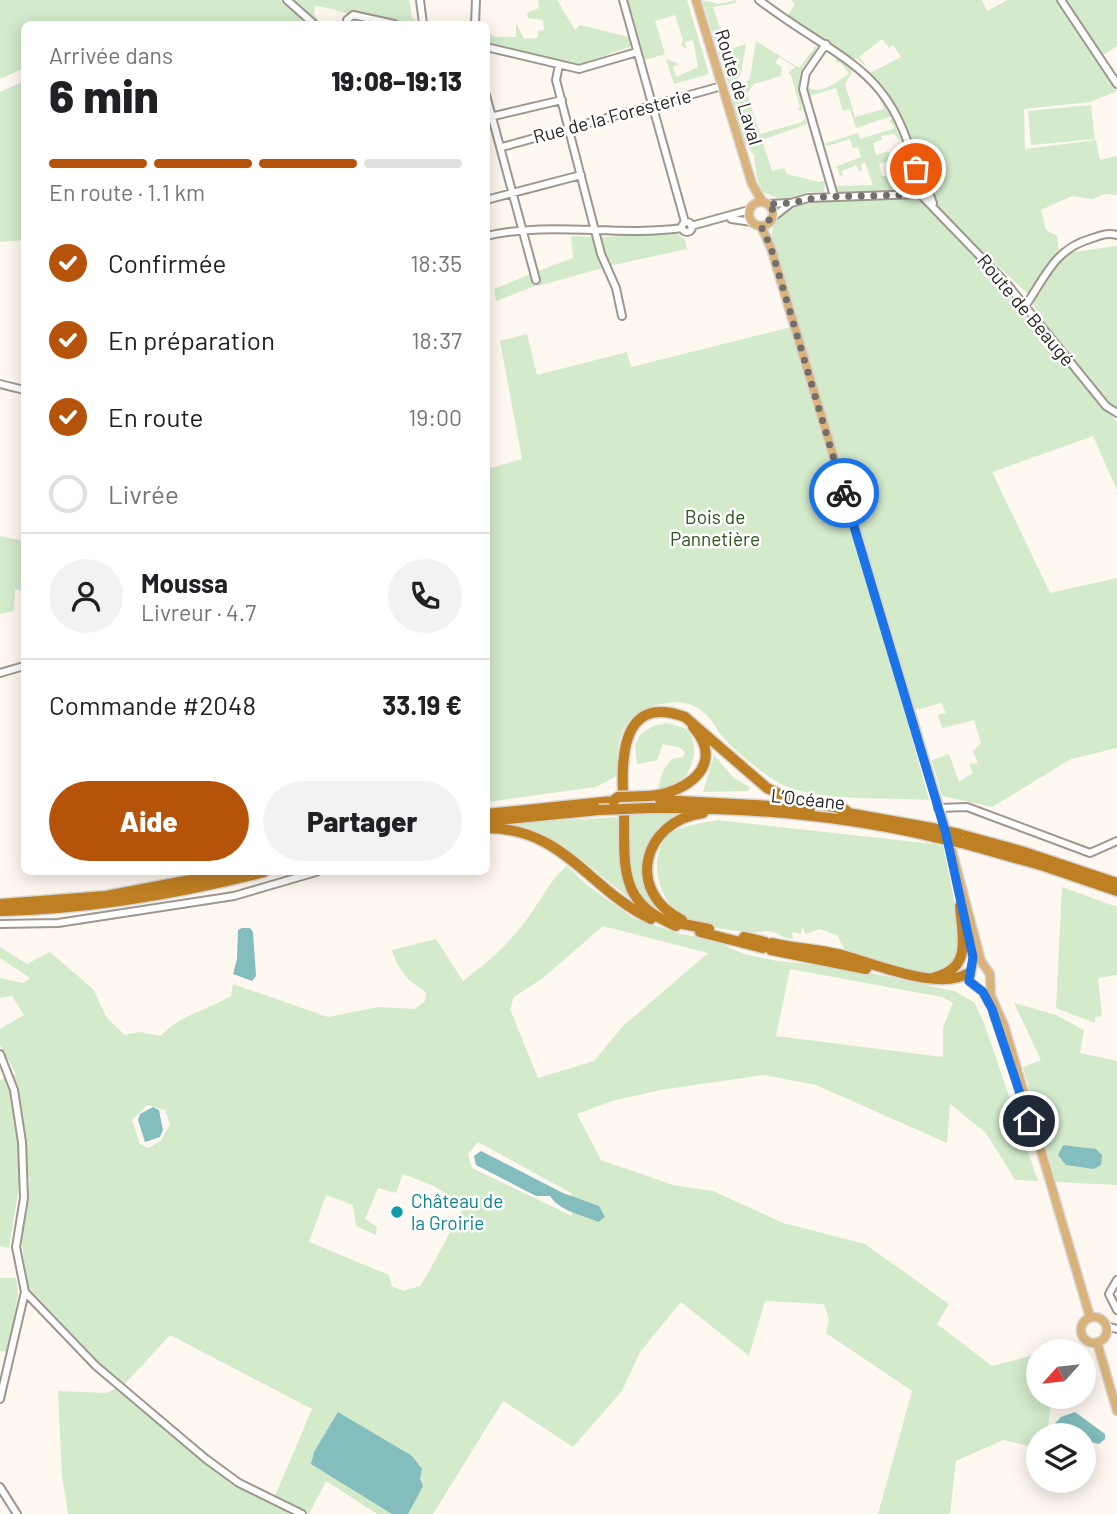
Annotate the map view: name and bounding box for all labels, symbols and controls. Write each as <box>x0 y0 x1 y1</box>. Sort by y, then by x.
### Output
street label: Route de Laval <box>711 26 768 148</box>
text: Arrivée dans <box>49 41 173 69</box>
text: 19:08–19:13 <box>331 65 462 96</box>
text: 6 min <box>49 67 159 122</box>
street label: Rue de la Foresterie <box>530 83 694 148</box>
pin <box>886 139 946 199</box>
icon: bag <box>897 150 935 188</box>
text: En route · 1.1 km <box>49 178 205 206</box>
icon: check <box>49 244 87 282</box>
text: Confirmée <box>108 247 226 278</box>
text: 18:35 <box>411 249 462 277</box>
street label: Route de Beaugé <box>973 249 1080 370</box>
icon: check <box>49 321 87 359</box>
text: En préparation <box>108 324 275 355</box>
text: 18:37 <box>411 326 462 354</box>
icon: check <box>49 398 87 436</box>
text: En route <box>108 401 203 432</box>
text: 19:00 <box>408 403 462 431</box>
courier <box>809 458 879 528</box>
icon: bike <box>825 474 863 512</box>
text: Livrée <box>108 478 179 509</box>
park label: Bois de Pannetière <box>670 505 760 550</box>
button: person <box>49 559 123 633</box>
button: phone <box>388 559 462 633</box>
text: Moussa <box>141 567 228 598</box>
text: Livreur · 4.7 <box>141 598 256 626</box>
text: Commande #2048 <box>49 689 256 720</box>
text: 33.19 € <box>382 689 462 720</box>
button: Aide <box>49 781 249 861</box>
button: Partager <box>263 781 462 861</box>
street label: L’Océane <box>770 783 846 814</box>
pin <box>999 1091 1059 1151</box>
icon: home <box>1010 1102 1048 1140</box>
place label: Château de la Groirie <box>411 1189 503 1234</box>
marker: Château de la Groirie <box>389 1204 405 1220</box>
north arrow <box>1026 1339 1096 1409</box>
map controls <box>1026 1339 1096 1493</box>
button: layers <box>1026 1423 1096 1493</box>

